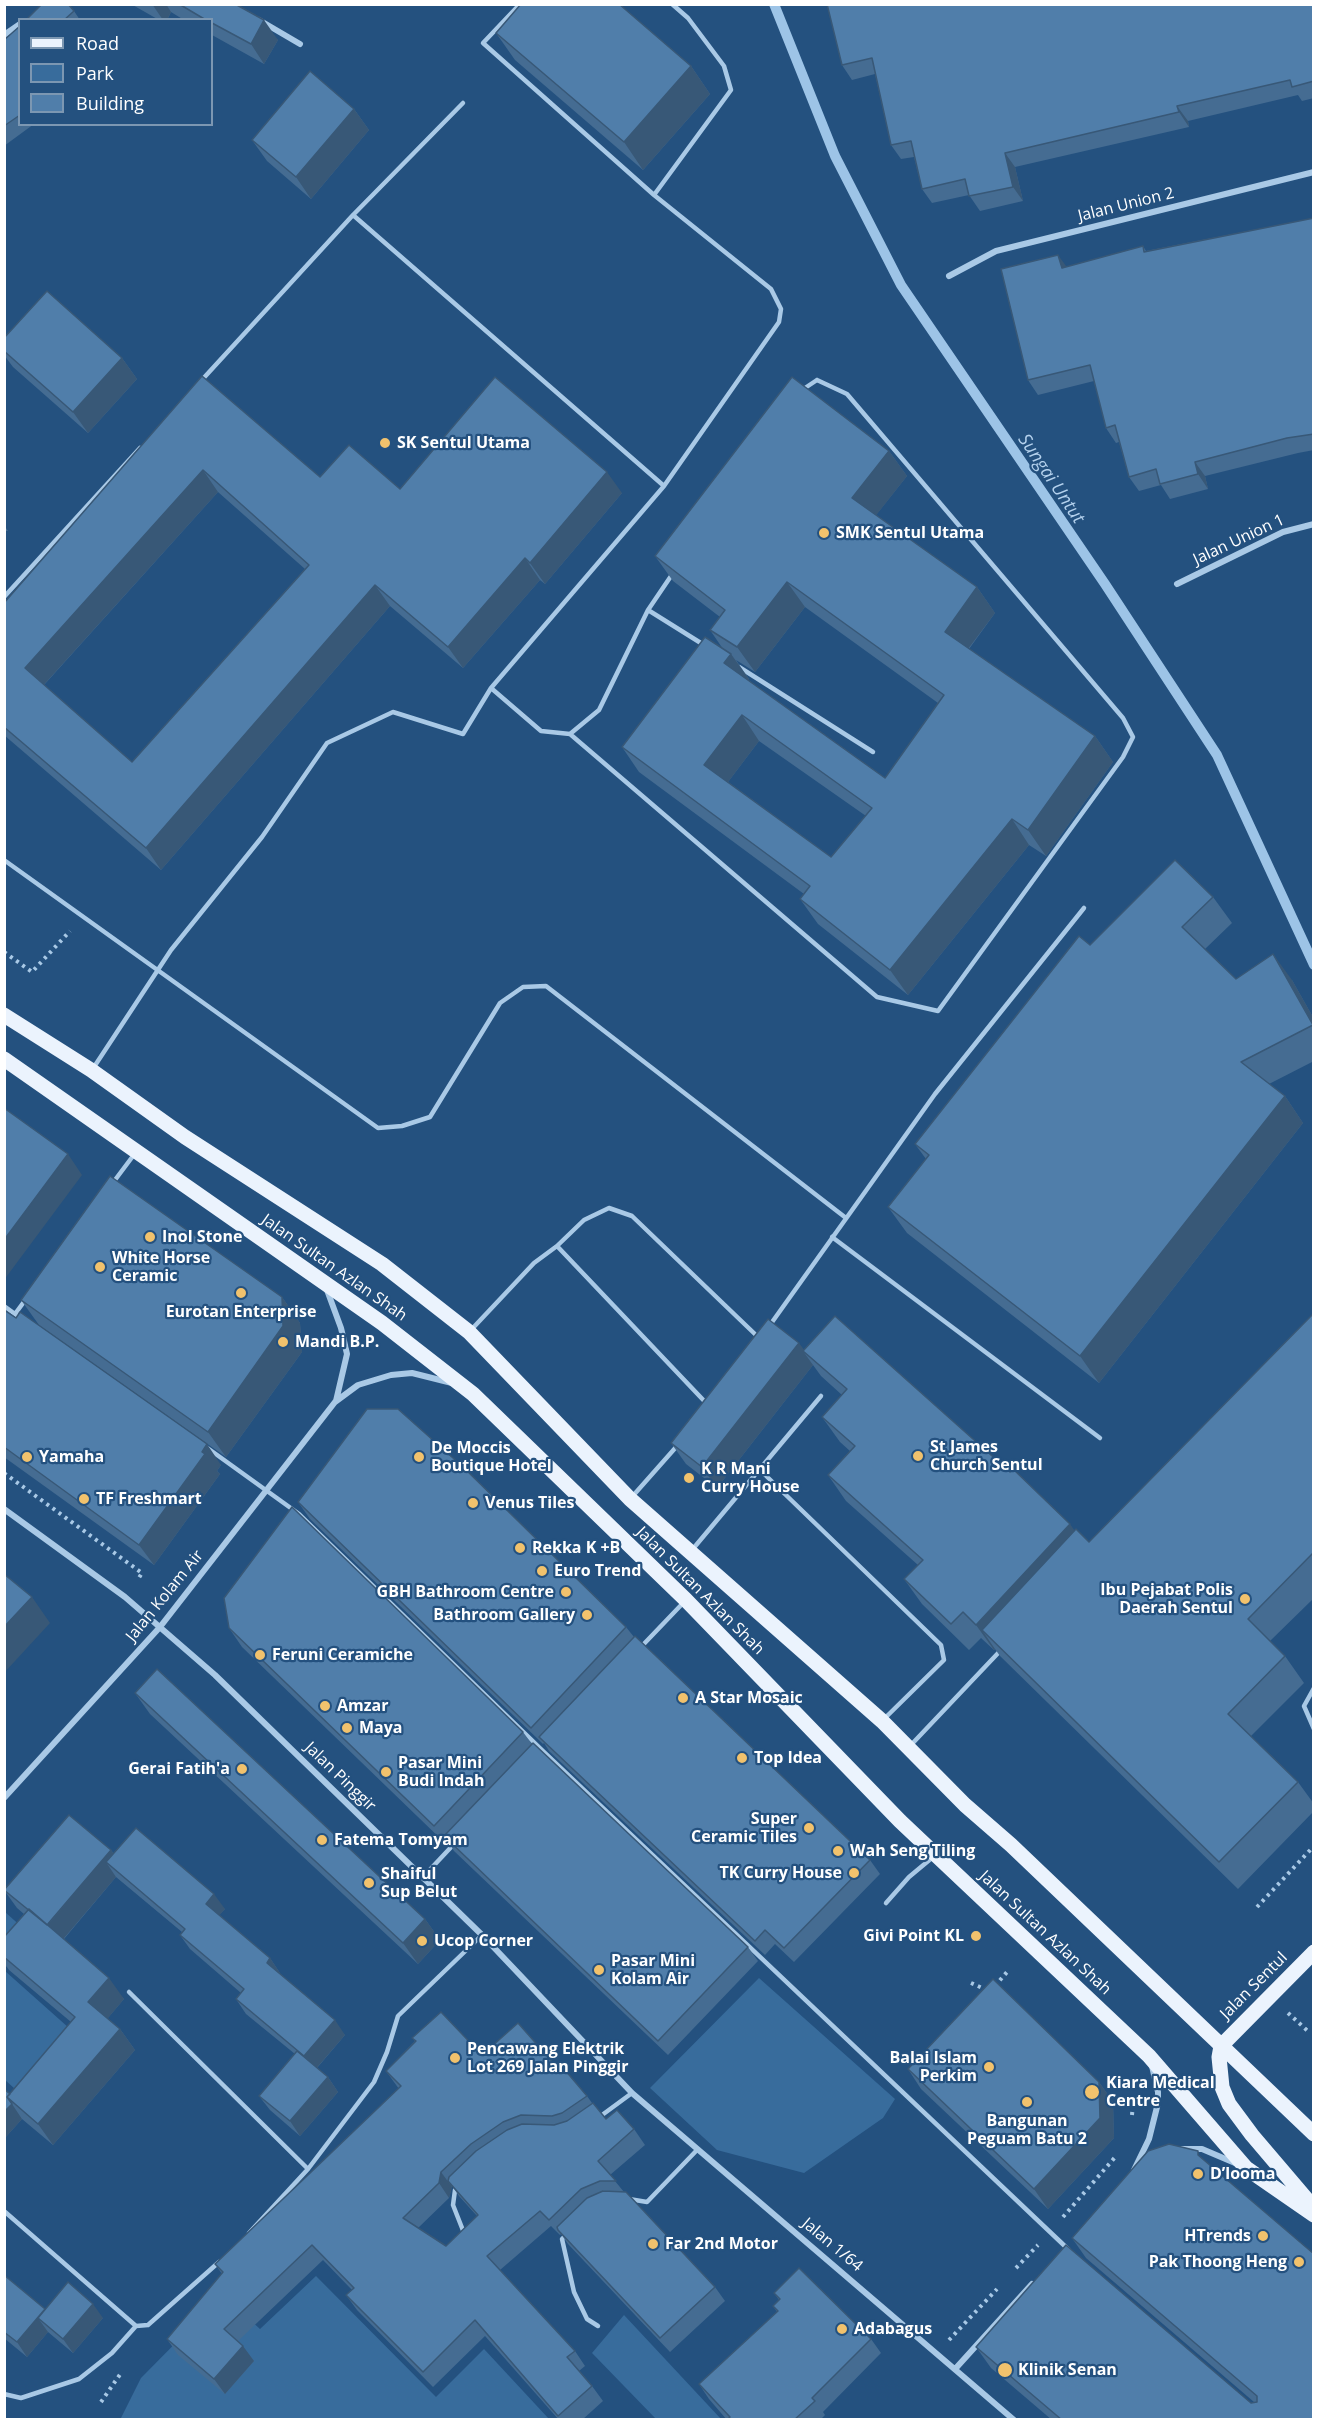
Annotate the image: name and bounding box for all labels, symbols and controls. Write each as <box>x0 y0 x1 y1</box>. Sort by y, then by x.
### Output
legend <box>18 18 213 126</box>
text: Road <box>76 31 119 55</box>
text: Park <box>76 61 114 85</box>
text: Building <box>76 91 144 115</box>
street label: Jalan Union 2 <box>1076 184 1176 226</box>
water label: Sungai Untut <box>1013 430 1089 528</box>
place label: SK Sentul Utama <box>397 433 530 453</box>
marker: SK Sentul Utama <box>378 436 392 450</box>
street label: Jalan Union 1 <box>1190 511 1288 569</box>
place label: SMK Sentul Utama <box>836 523 984 543</box>
marker: SMK Sentul Utama <box>817 526 831 540</box>
street label: Jalan Sultan Azlan Shah <box>258 1210 410 1326</box>
place label: Inol Stone <box>162 1227 242 1247</box>
marker: Inol Stone <box>143 1230 157 1244</box>
place label: White Horse Ceramic <box>112 1248 210 1286</box>
marker: White Horse Ceramic <box>93 1260 107 1274</box>
marker: Eurotan Enterprise <box>234 1286 248 1300</box>
place label: Eurotan Enterprise <box>166 1302 316 1322</box>
place label: Mandi B.P. <box>295 1332 379 1352</box>
marker: Mandi B.P. <box>276 1335 290 1349</box>
place label: St James Church Sentul <box>930 1437 1043 1475</box>
place label: De Moccis Boutique Hotel <box>431 1438 552 1476</box>
place label: Yamaha <box>39 1447 104 1467</box>
marker: St James Church Sentul <box>911 1449 925 1463</box>
marker: Yamaha <box>20 1450 34 1464</box>
marker: De Moccis Boutique Hotel <box>412 1450 426 1464</box>
place label: K R Mani Curry House <box>701 1459 800 1497</box>
marker: K R Mani Curry House <box>682 1471 696 1485</box>
place label: TF Freshmart <box>96 1489 202 1509</box>
marker: TF Freshmart <box>77 1492 91 1506</box>
place label: Venus Tiles <box>485 1493 574 1513</box>
marker: Venus Tiles <box>466 1496 480 1510</box>
street label: Jalan Sultan Azlan Shah <box>632 1523 768 1659</box>
place label: Rekka K +B <box>532 1538 620 1558</box>
marker: Rekka K +B <box>513 1541 527 1555</box>
street label: Jalan Kolam Air <box>122 1546 208 1646</box>
place label: Euro Trend <box>554 1561 641 1581</box>
marker: Euro Trend <box>535 1564 549 1578</box>
place label: Ibu Pejabat Polis Daerah Sentul <box>1100 1580 1233 1618</box>
place label: GBH Bathroom Centre <box>377 1582 554 1602</box>
marker: GBH Bathroom Centre <box>559 1585 573 1599</box>
marker: Ibu Pejabat Polis Daerah Sentul <box>1238 1592 1252 1606</box>
place label: Bathroom Gallery <box>433 1605 575 1625</box>
marker: Bathroom Gallery <box>580 1608 594 1622</box>
place label: Feruni Ceramiche <box>272 1645 413 1665</box>
marker: Feruni Ceramiche <box>253 1648 267 1662</box>
place label: A Star Mosaic <box>695 1688 803 1708</box>
marker: A Star Mosaic <box>676 1691 690 1705</box>
place label: Amzar <box>337 1696 388 1716</box>
marker: Amzar <box>318 1699 332 1713</box>
place label: Maya <box>359 1718 403 1738</box>
marker: Maya <box>340 1721 354 1735</box>
street label: Jalan Pinggir <box>300 1738 380 1816</box>
place label: Top Idea <box>754 1748 822 1768</box>
marker: Top Idea <box>735 1751 749 1765</box>
place label: Pasar Mini Budi Indah <box>398 1753 485 1791</box>
place label: Gerai Fatih'a <box>128 1759 230 1779</box>
marker: Gerai Fatih'a <box>235 1762 249 1776</box>
marker: Pasar Mini Budi Indah <box>379 1765 393 1779</box>
place label: Super Ceramic Tiles <box>691 1809 797 1847</box>
marker: Super Ceramic Tiles <box>802 1821 816 1835</box>
place label: Fatema Tomyam <box>334 1830 468 1850</box>
marker: Fatema Tomyam <box>315 1833 329 1847</box>
place label: Wah Seng Tiling <box>850 1841 975 1861</box>
marker: Wah Seng Tiling <box>831 1844 845 1858</box>
place label: TK Curry House <box>719 1863 842 1883</box>
place label: Shaiful Sup Belut <box>381 1864 457 1902</box>
marker: TK Curry House <box>847 1866 861 1880</box>
street label: Jalan Sultan Azlan Shah <box>975 1867 1115 1999</box>
marker: Shaiful Sup Belut <box>362 1876 376 1890</box>
place label: Givi Point KL <box>863 1926 964 1946</box>
marker: Givi Point KL <box>969 1929 983 1943</box>
place label: Ucop Corner <box>434 1931 533 1951</box>
marker: Ucop Corner <box>415 1934 429 1948</box>
street label: Jalan Sentul <box>1216 1948 1292 2024</box>
place label: Pasar Mini Kolam Air <box>611 1951 695 1989</box>
marker: Pasar Mini Kolam Air <box>592 1963 606 1977</box>
place label: Pencawang Elektrik Lot 269 Jalan Pinggir <box>467 2039 628 2077</box>
place label: Balai Islam Perkim <box>889 2048 977 2086</box>
marker: Pencawang Elektrik Lot 269 Jalan Pinggir <box>448 2051 462 2065</box>
marker: Balai Islam Perkim <box>982 2060 996 2074</box>
place label: Kiara Medical Centre <box>1106 2073 1215 2111</box>
marker: Kiara Medical Centre <box>1083 2083 1101 2101</box>
marker: Bangunan Peguam Batu 2 <box>1020 2095 1034 2109</box>
place label: Bangunan Peguam Batu 2 <box>967 2111 1087 2149</box>
place label: D’looma <box>1210 2164 1275 2184</box>
marker: D’looma <box>1191 2167 1205 2181</box>
street label: Jalan 1/64 <box>798 2214 866 2276</box>
place label: HTrends <box>1184 2226 1251 2246</box>
marker: HTrends <box>1256 2229 1270 2243</box>
place label: Far 2nd Motor <box>665 2234 778 2254</box>
marker: Far 2nd Motor <box>646 2237 660 2251</box>
place label: Pak Thoong Heng <box>1149 2252 1287 2272</box>
marker: Pak Thoong Heng <box>1292 2255 1306 2269</box>
place label: Adabagus <box>854 2319 932 2339</box>
marker: Adabagus <box>835 2322 849 2336</box>
place label: Klinik Senan <box>1018 2360 1117 2380</box>
marker: Klinik Senan <box>996 2361 1014 2379</box>

